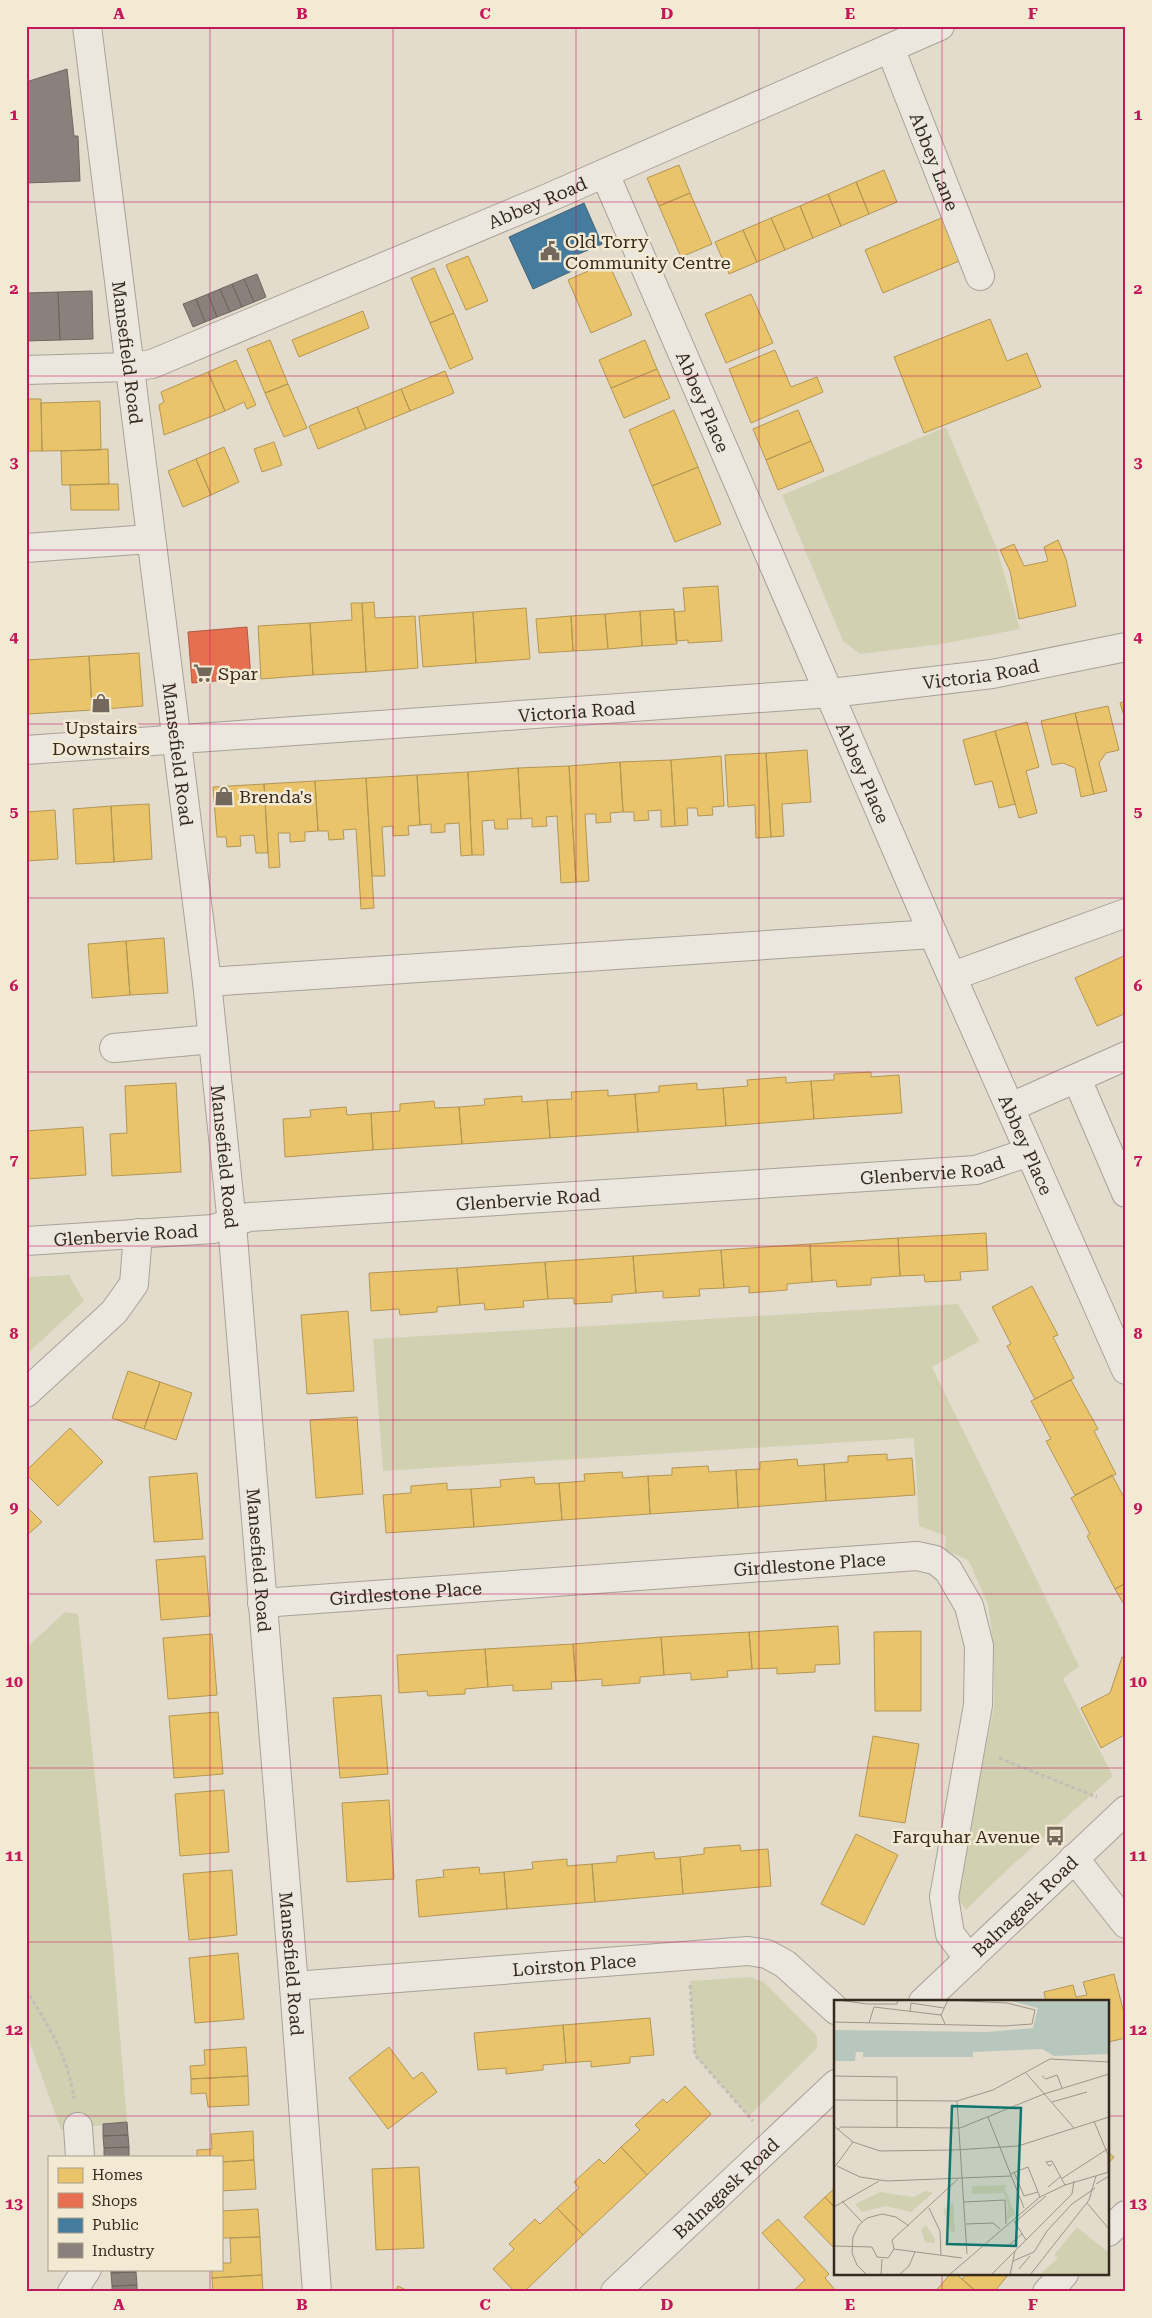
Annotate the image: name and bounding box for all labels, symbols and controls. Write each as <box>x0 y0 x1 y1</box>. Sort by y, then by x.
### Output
text: A <box>113 4 125 23</box>
text: B <box>296 4 308 23</box>
text: C <box>479 4 491 23</box>
text: D <box>661 4 674 23</box>
text: E <box>845 4 855 23</box>
text: F <box>1028 4 1038 23</box>
text: 1 <box>10 105 19 124</box>
text: 1 <box>1134 105 1143 124</box>
street label: Abbey Lane <box>906 109 964 214</box>
street label: Abbey Road <box>485 172 590 233</box>
place label: Old Torry Community Centre <box>565 231 731 273</box>
public building icon: Old Torry Community Centre <box>539 240 561 262</box>
text: 2 <box>10 279 19 298</box>
street label: Mansefield Road <box>109 279 147 426</box>
text: 2 <box>1134 279 1143 298</box>
street label: Abbey Place <box>672 348 734 455</box>
text: 3 <box>10 453 19 472</box>
text: 3 <box>1134 453 1143 472</box>
text: 4 <box>10 627 19 646</box>
text: 4 <box>1134 627 1143 646</box>
street label: Victoria Road <box>921 654 1041 693</box>
supermarket icon: Spar <box>192 662 214 684</box>
place label: Spar <box>218 663 258 684</box>
street label: Mansefield Road <box>159 681 198 828</box>
shop icon: Upstairs Downstairs <box>90 692 112 714</box>
street label: Victoria Road <box>517 696 637 726</box>
place label: Upstairs Downstairs <box>52 717 150 759</box>
street label: Abbey Place <box>832 719 894 826</box>
shop icon: Brenda's <box>213 785 235 807</box>
place label: Brenda's <box>239 786 312 807</box>
text: 5 <box>10 802 19 821</box>
text: 5 <box>1134 802 1143 821</box>
text: 6 <box>10 976 19 995</box>
text: 6 <box>1134 976 1143 995</box>
street label: Mansefield Road <box>207 1084 243 1230</box>
street label: Abbey Place <box>995 1091 1058 1198</box>
text: 7 <box>10 1150 19 1169</box>
text: 7 <box>1134 1150 1143 1169</box>
street label: Glenbervie Road <box>859 1151 1007 1188</box>
street label: Glenbervie Road <box>455 1184 602 1214</box>
street label: Glenbervie Road <box>53 1219 199 1250</box>
text: 8 <box>10 1324 19 1343</box>
text: 8 <box>1134 1324 1143 1343</box>
street label: Mansefield Road <box>243 1487 276 1633</box>
text: 9 <box>10 1498 19 1517</box>
text: 9 <box>1134 1498 1143 1517</box>
street label: Girdlestone Place <box>733 1548 887 1580</box>
street label: Girdlestone Place <box>329 1577 483 1609</box>
text: 10 <box>5 1672 23 1691</box>
text: 10 <box>1129 1672 1147 1691</box>
bus stop icon: Farquhar Avenue <box>1044 1825 1066 1847</box>
place label: Farquhar Avenue <box>893 1826 1040 1847</box>
text: 11 <box>5 1846 23 1865</box>
text: 11 <box>1129 1846 1147 1865</box>
street label: Balnagask Road <box>968 1851 1082 1961</box>
street label: Mansefield Road <box>276 1891 308 2037</box>
street label: Loirston Place <box>511 1949 637 1980</box>
inset map <box>834 2000 1110 2276</box>
text: 12 <box>5 2020 23 2039</box>
text: 12 <box>1129 2020 1147 2039</box>
street label: Balnagask Road <box>669 2133 783 2242</box>
legend <box>48 2156 222 2270</box>
text: Homes <box>92 2166 143 2184</box>
text: Shops <box>92 2192 137 2210</box>
text: 13 <box>5 2194 23 2213</box>
text: 13 <box>1129 2194 1147 2213</box>
text: Public <box>92 2216 139 2234</box>
text: Industry <box>92 2242 154 2260</box>
text: A <box>113 2295 125 2314</box>
text: B <box>296 2295 308 2314</box>
text: C <box>479 2295 491 2314</box>
text: D <box>661 2295 674 2314</box>
text: E <box>845 2295 855 2314</box>
text: F <box>1028 2295 1038 2314</box>

